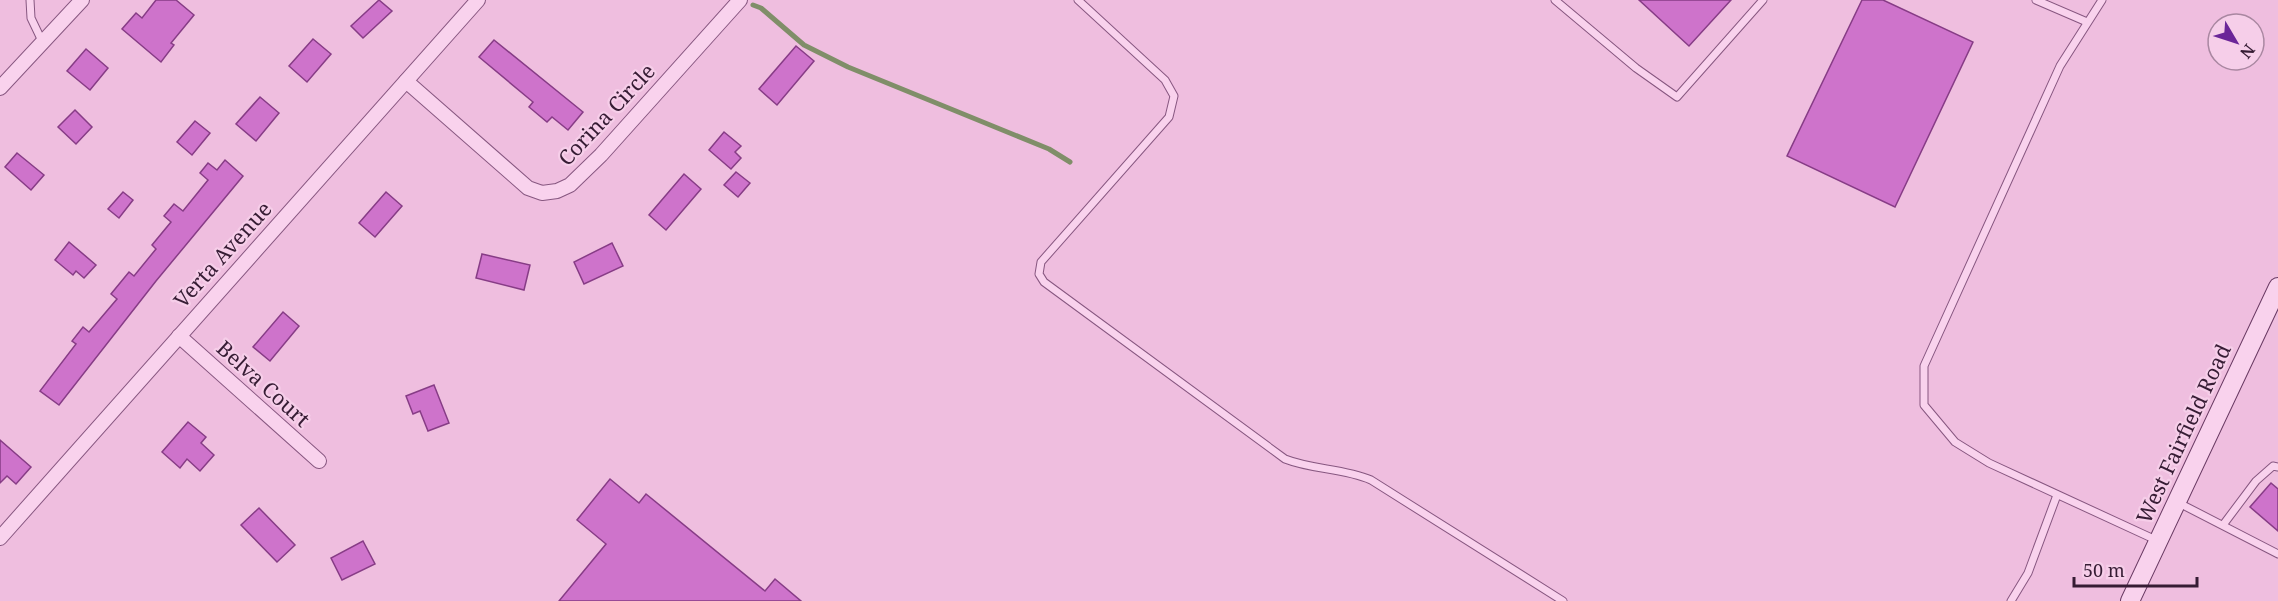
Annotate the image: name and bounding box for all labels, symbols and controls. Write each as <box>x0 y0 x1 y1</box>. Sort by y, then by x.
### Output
north arrow <box>2206 12 2266 72</box>
text: N <box>2235 40 2260 64</box>
street label: Corina Circle <box>552 57 661 171</box>
street label: Verta Avenue <box>167 195 277 313</box>
street label: Belva Court <box>211 334 316 433</box>
street label: West Fairfield Road <box>2129 339 2237 528</box>
scale bar <box>2074 550 2197 588</box>
text: 50 m <box>2083 558 2125 582</box>

